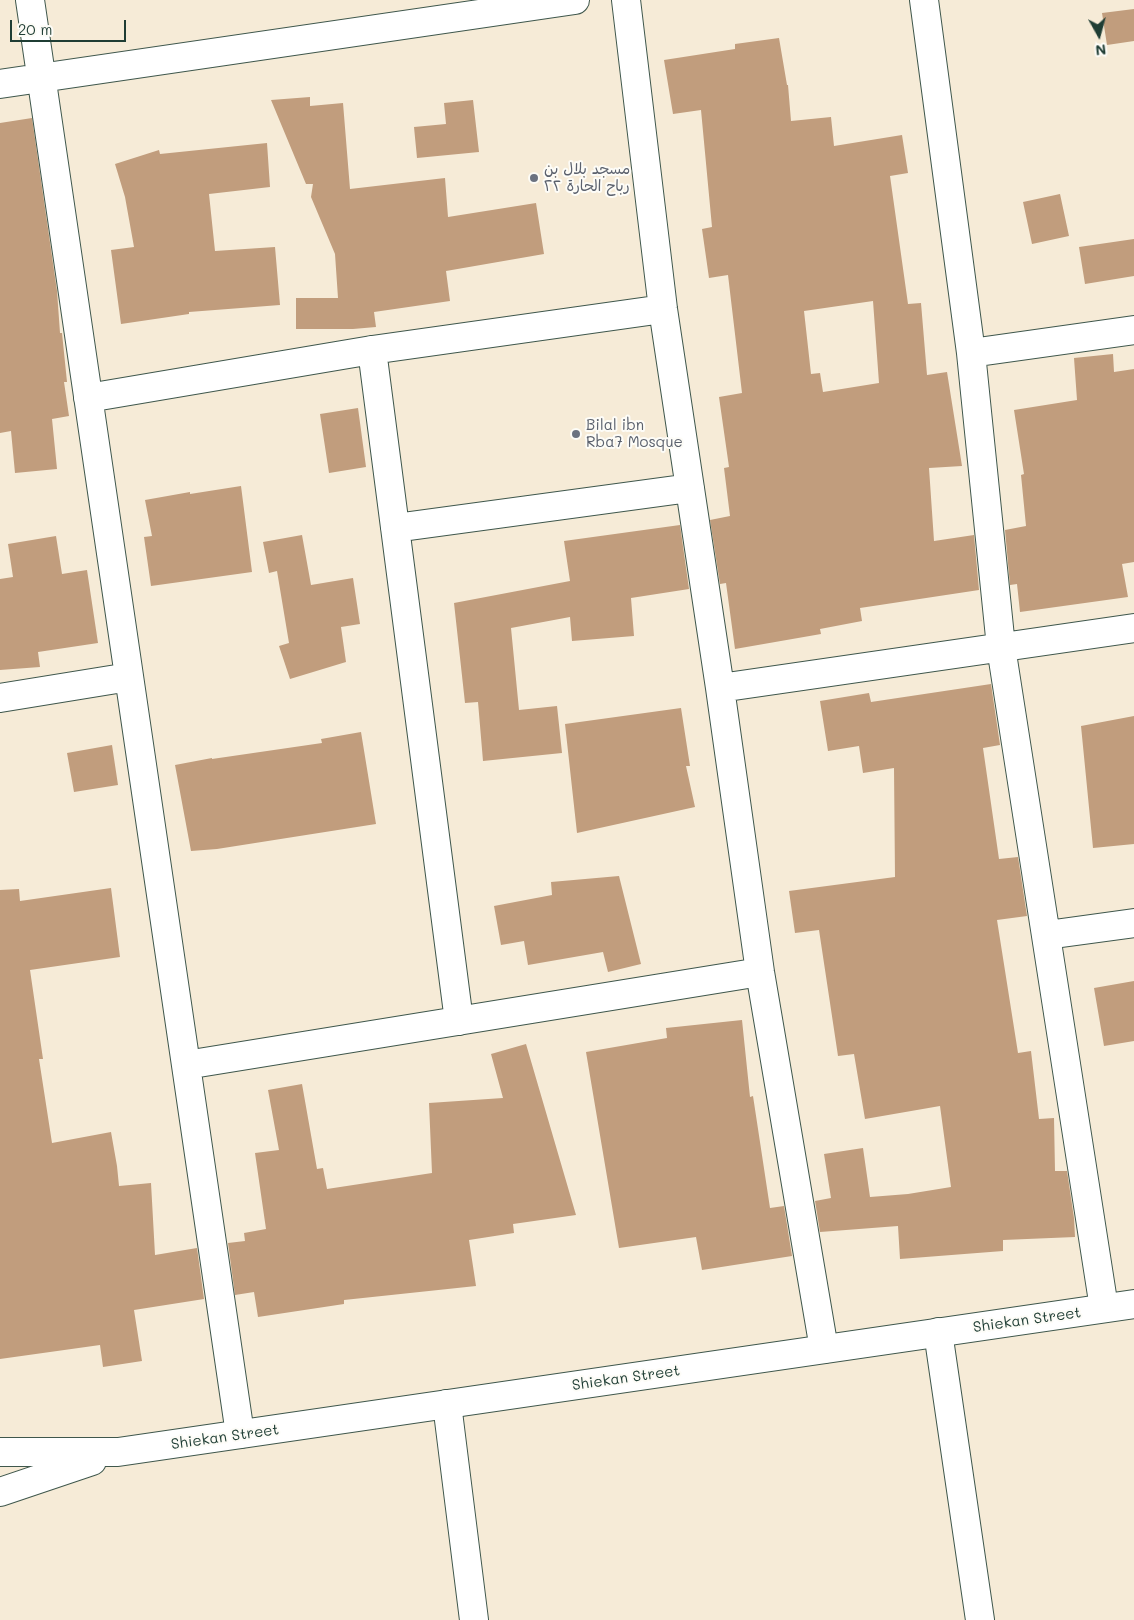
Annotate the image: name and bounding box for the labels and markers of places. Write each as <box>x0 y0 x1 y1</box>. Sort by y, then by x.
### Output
place label: مسجد بلال بن رباح الحارة ٢٢ <box>544 160 630 195</box>
marker: مسجد بلال بن رباح الحارة ٢٢ <box>528 172 540 184</box>
place label: Bilal ibn Rba7 Mosque <box>586 416 683 451</box>
marker: Bilal ibn Rba7 Mosque <box>570 428 582 440</box>

